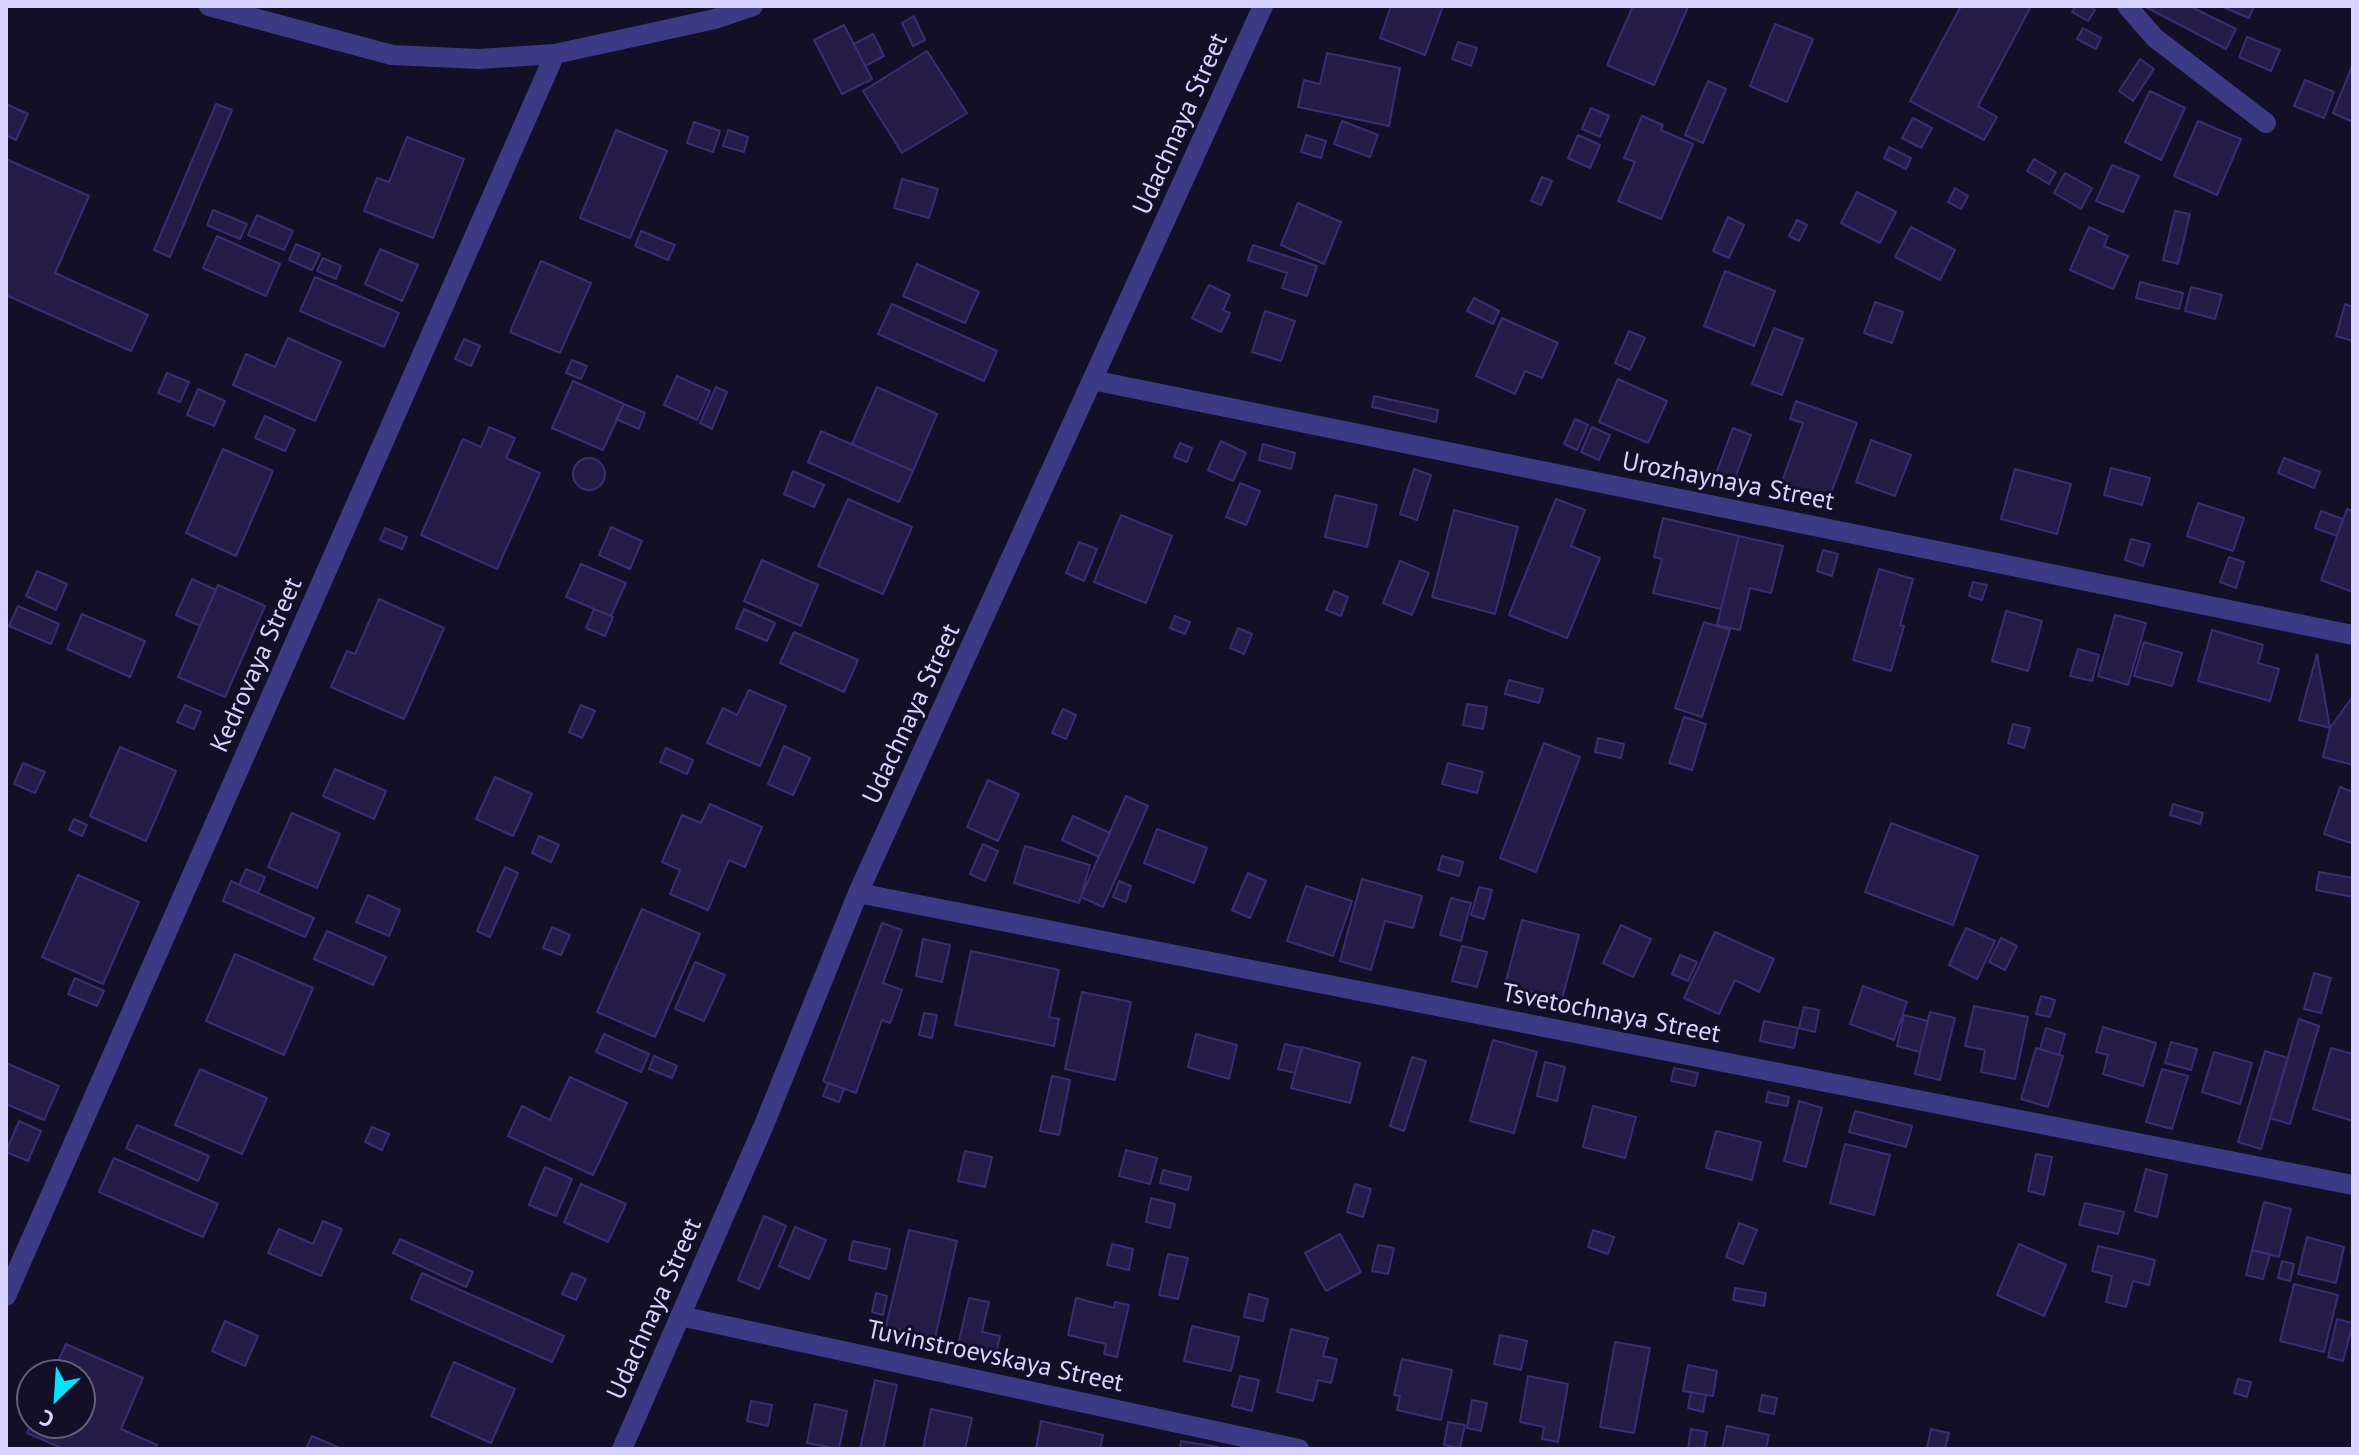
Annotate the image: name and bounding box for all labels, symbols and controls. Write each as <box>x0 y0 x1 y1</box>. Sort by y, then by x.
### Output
street label: Udachnaya Street <box>1127 28 1235 220</box>
street label: Urozhaynaya Street <box>1619 446 1837 518</box>
street label: Kedrovaya Street <box>205 573 309 757</box>
street label: Udachnaya Street <box>857 619 967 809</box>
street label: Tsvetochnaya Street <box>1499 978 1723 1050</box>
street label: Udachnaya Street <box>601 1213 709 1405</box>
street label: Tuvinstroevskaya Street <box>864 1315 1126 1399</box>
north arrow <box>16 1359 96 1439</box>
text: С <box>35 1404 58 1434</box>

